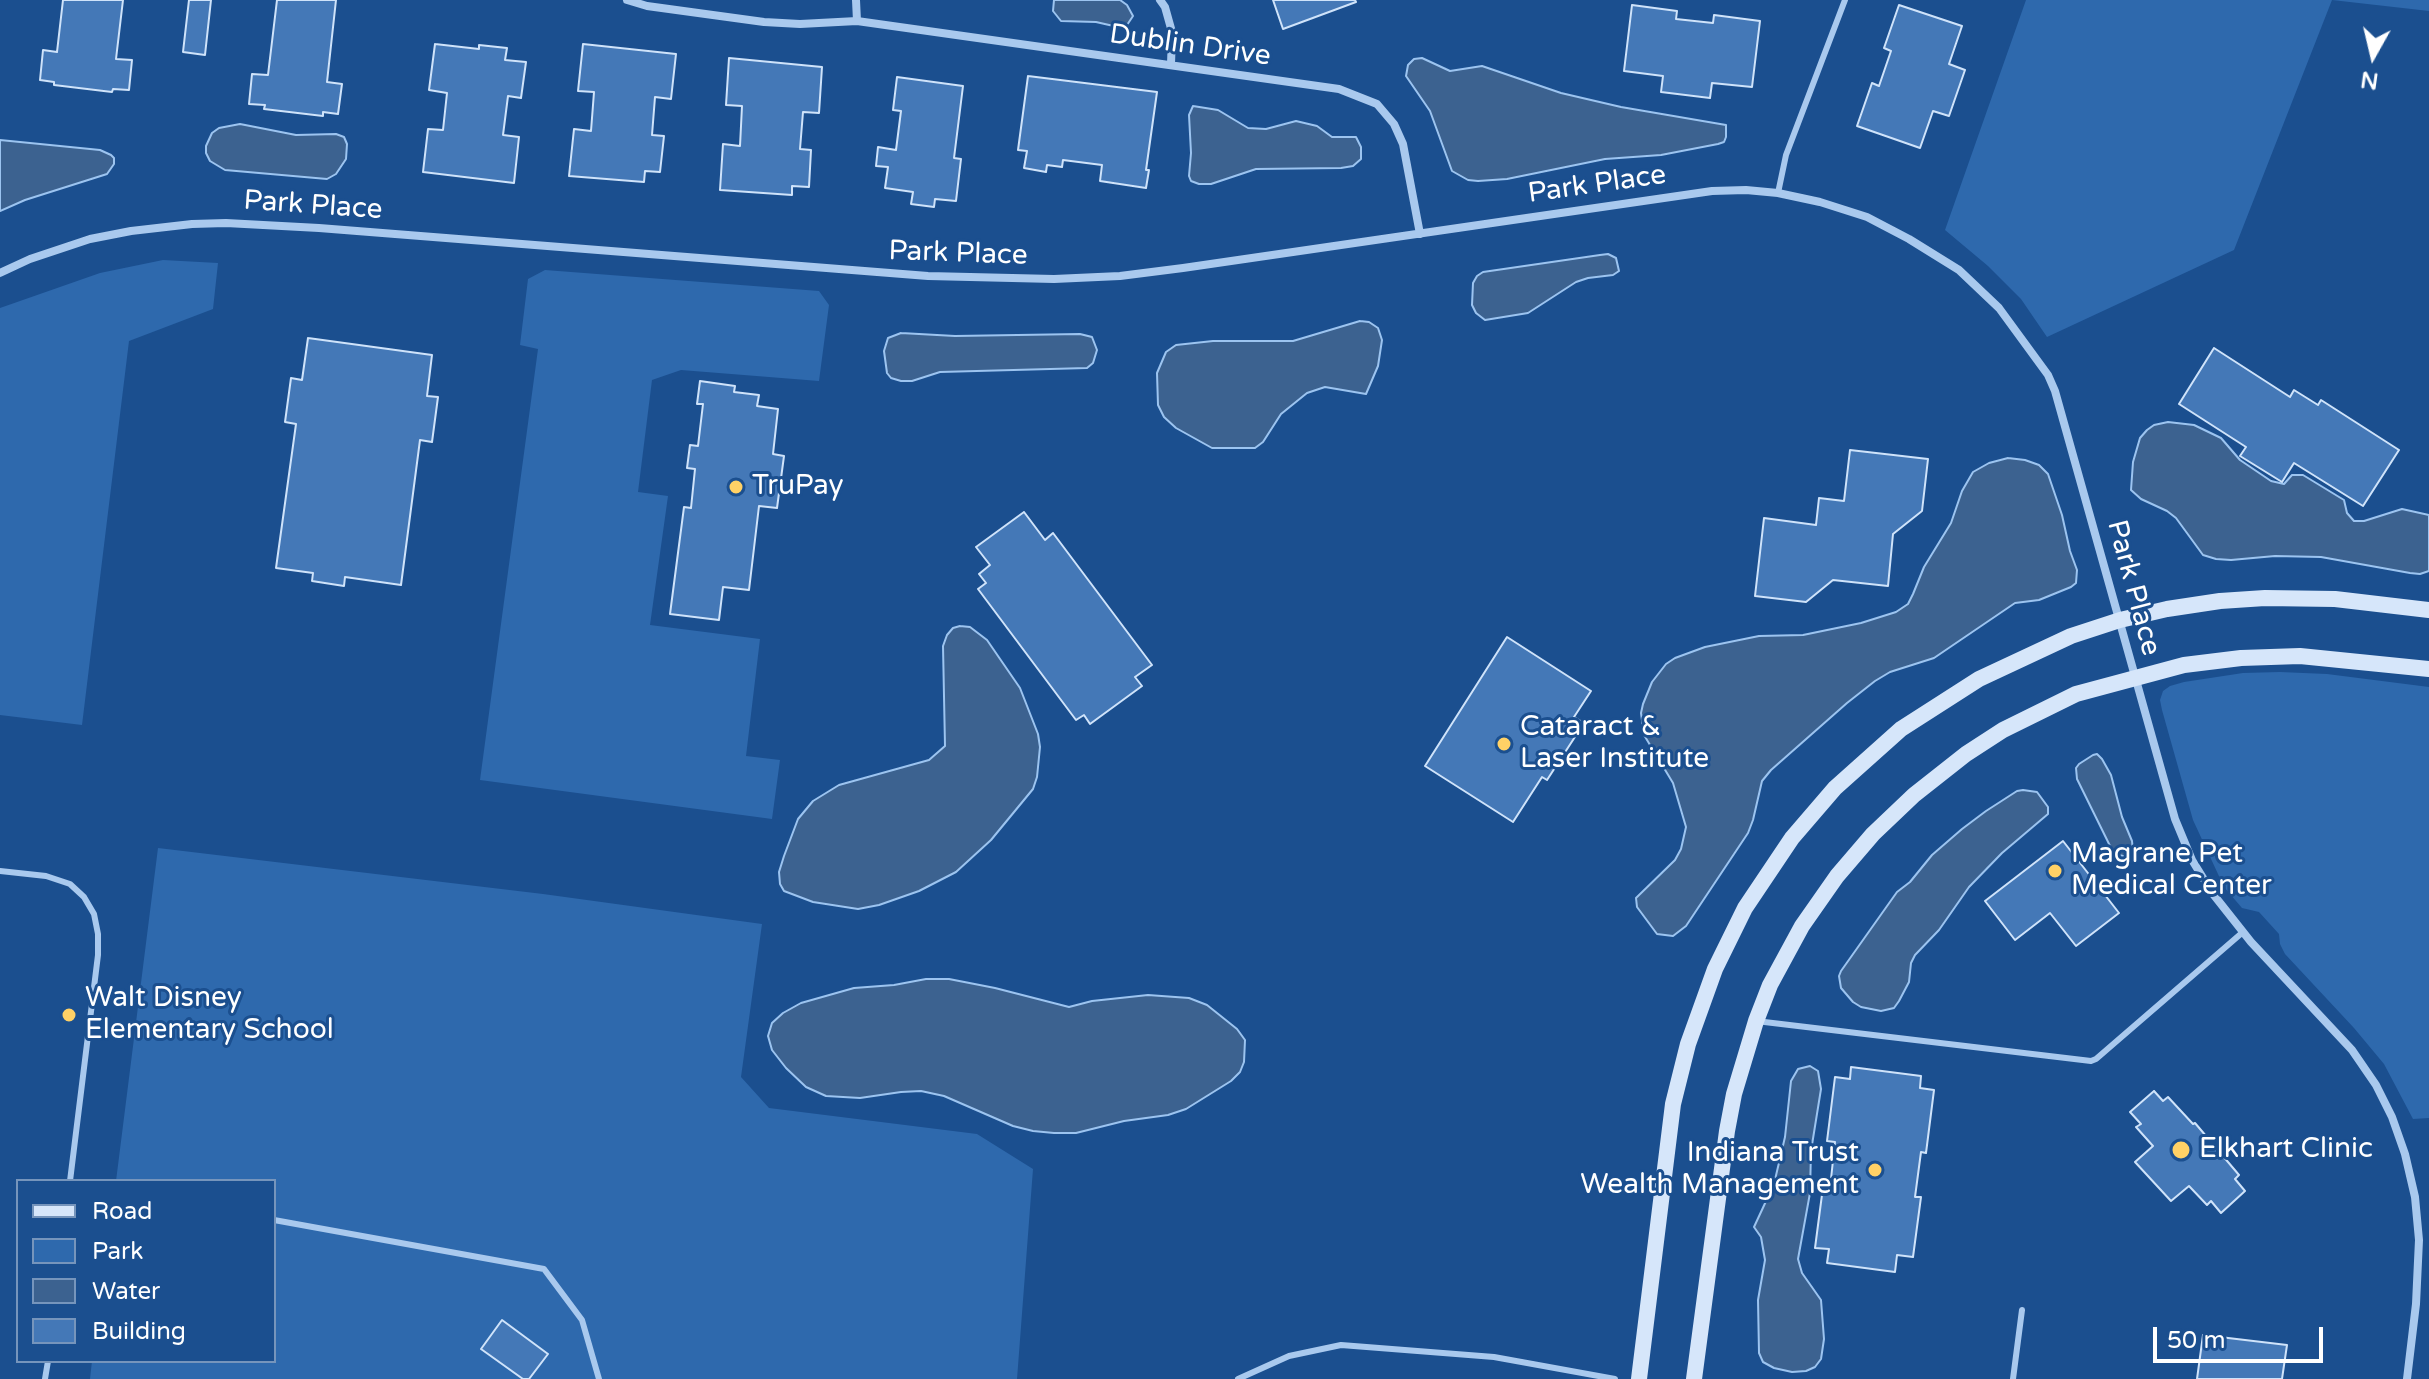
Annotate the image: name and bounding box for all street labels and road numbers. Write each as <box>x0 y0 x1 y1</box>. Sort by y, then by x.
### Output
street label: Dublin Drive <box>1107 18 1273 74</box>
street label: Park Place <box>1526 159 1668 211</box>
street label: Park Place <box>242 184 384 228</box>
street label: Park Place <box>888 235 1028 273</box>
street label: Park Place <box>2099 516 2167 660</box>

